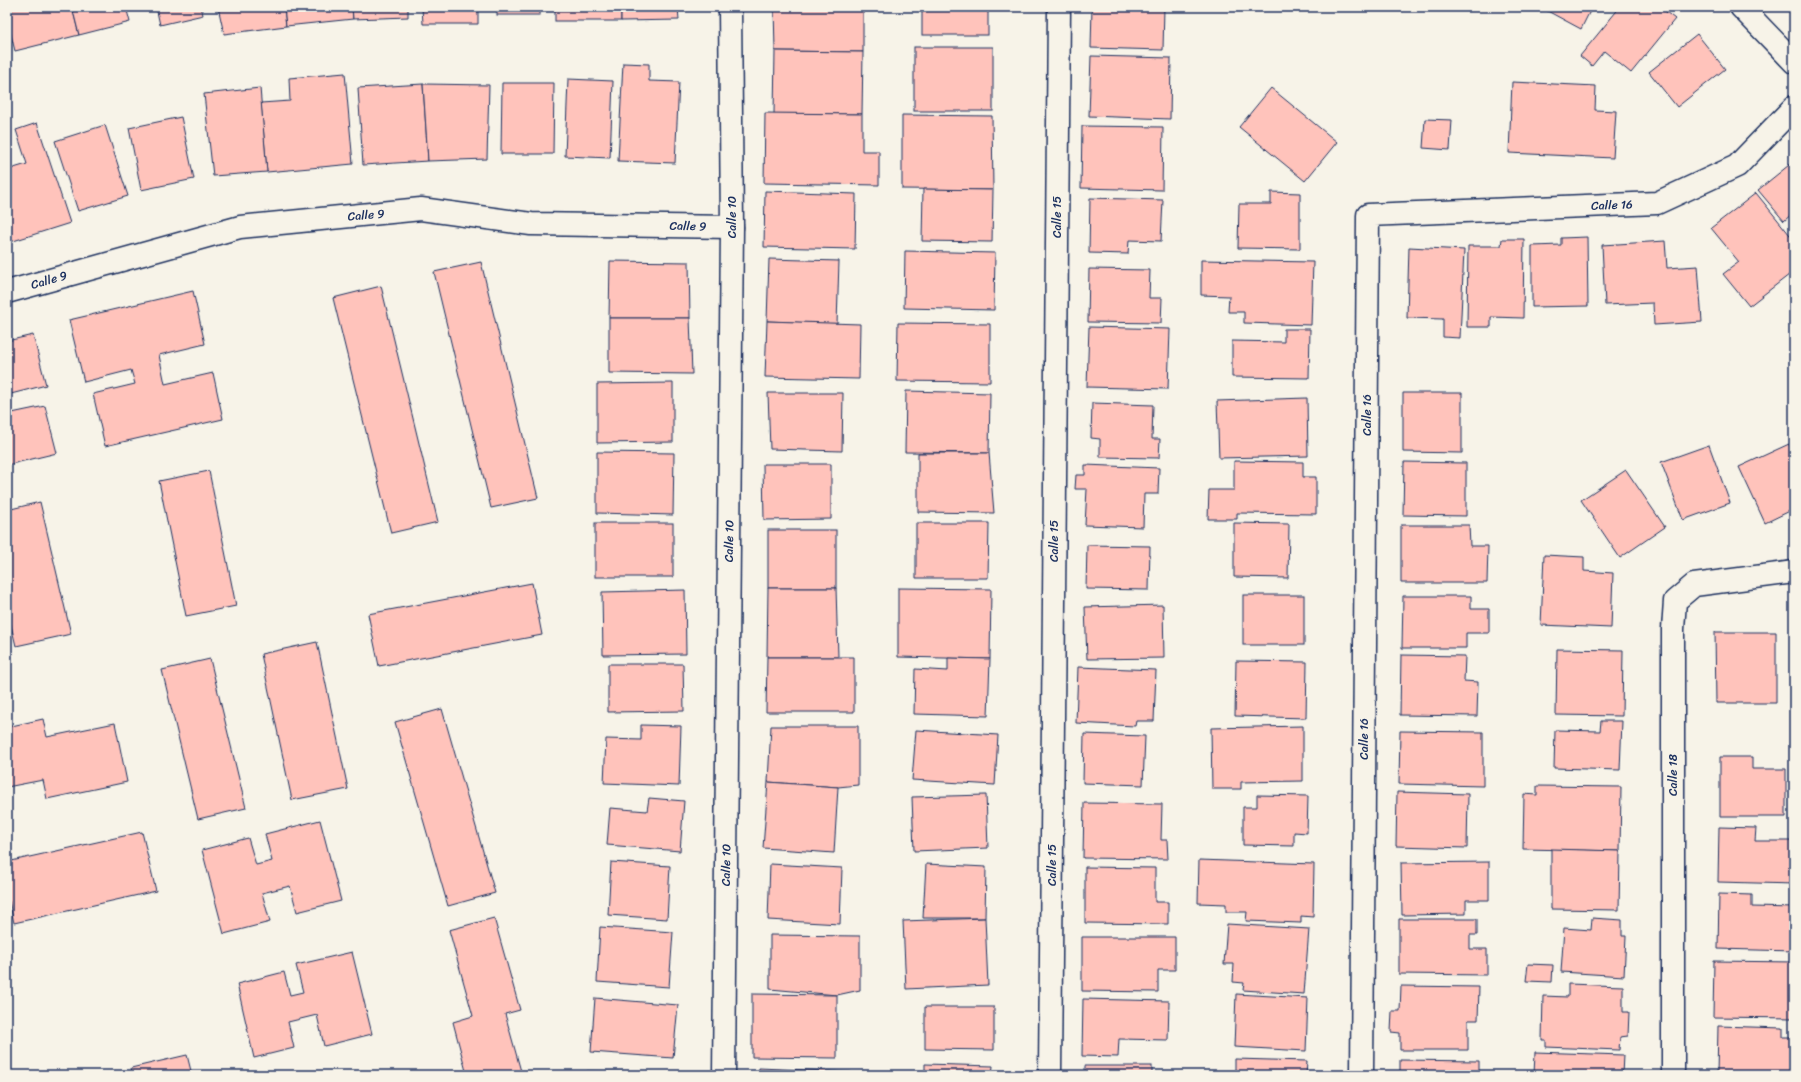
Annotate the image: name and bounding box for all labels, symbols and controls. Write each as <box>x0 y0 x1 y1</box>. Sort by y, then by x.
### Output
street label: Calle 16 <box>1591 193 1633 217</box>
street label: Calle 10 <box>721 195 743 238</box>
street label: Calle 15 <box>1046 196 1068 238</box>
street label: Calle 9 <box>347 202 385 228</box>
street label: Calle 9 <box>669 215 707 237</box>
street label: Calle 9 <box>28 264 70 296</box>
street label: Calle 16 <box>1356 394 1378 436</box>
street label: Calle 10 <box>718 519 740 562</box>
street label: Calle 15 <box>1043 520 1065 562</box>
street label: Calle 16 <box>1353 718 1375 760</box>
street label: Calle 18 <box>1662 754 1684 796</box>
street label: Calle 10 <box>715 843 737 886</box>
street label: Calle 15 <box>1041 844 1063 886</box>

